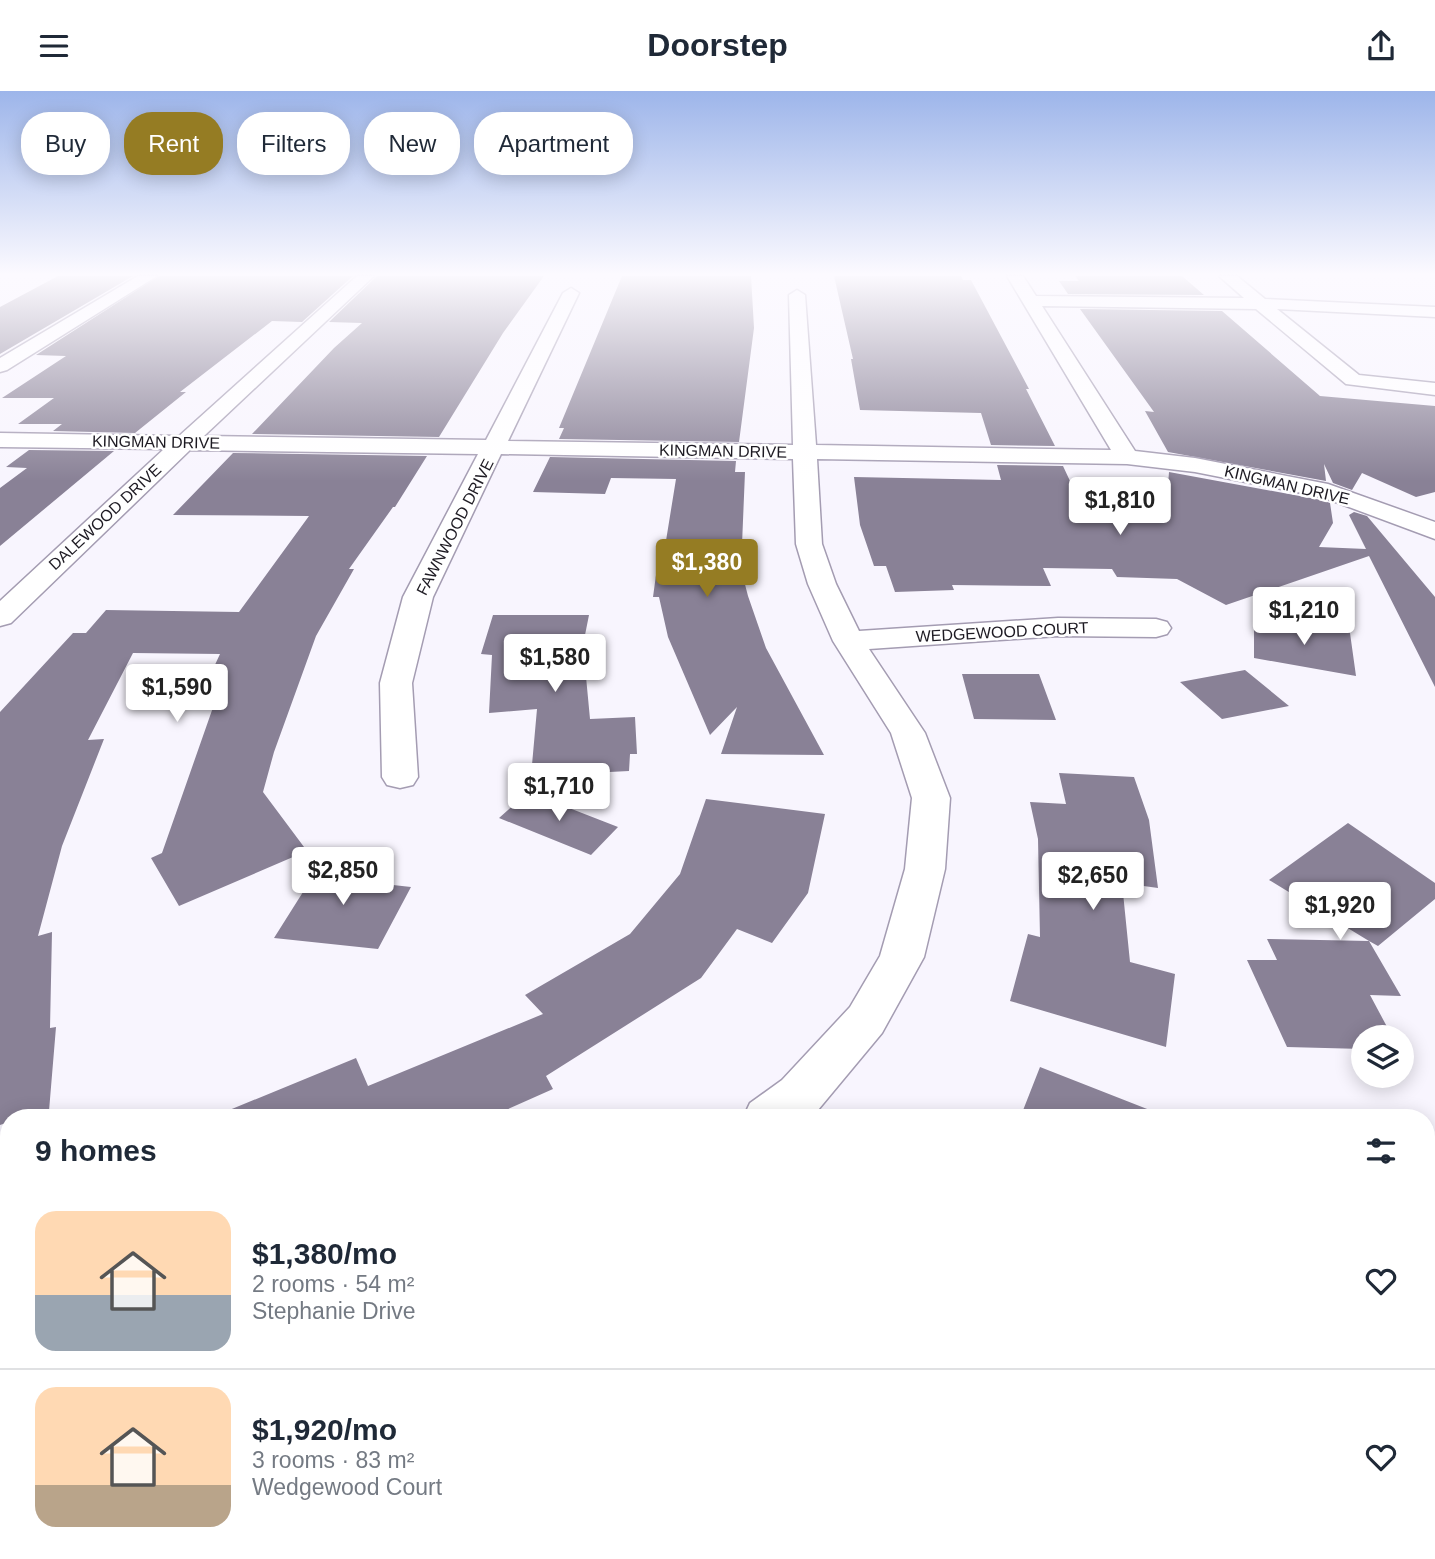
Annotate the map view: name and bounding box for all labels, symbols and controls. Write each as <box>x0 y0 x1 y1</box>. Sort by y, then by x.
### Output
icon: menu <box>35 27 73 65</box>
text: Doorstep <box>647 27 788 63</box>
icon: share <box>1362 27 1400 65</box>
chip: Buy <box>21 112 110 175</box>
chip: Rent <box>124 112 223 175</box>
chip: Filters <box>237 112 350 175</box>
chip: New <box>364 112 460 175</box>
chip: Apartment <box>474 112 633 175</box>
street label: KINGMAN DRIVE <box>92 432 220 452</box>
street label: KINGMAN DRIVE <box>659 441 787 461</box>
street label: FAWNWOOD DRIVE <box>413 456 497 598</box>
street label: DALEWOOD DRIVE <box>46 461 164 573</box>
street label: KINGMAN DRIVE <box>1223 462 1351 508</box>
pin: $1,810 <box>1063 477 1177 537</box>
text: $1,810 <box>1085 487 1155 513</box>
pin: $1,380 <box>650 539 764 599</box>
text: $1,380 <box>672 549 742 575</box>
pin: $1,210 <box>1247 587 1361 647</box>
text: $1,210 <box>1269 597 1339 623</box>
street label: WEDGEWOOD COURT <box>915 619 1089 645</box>
pin: $1,580 <box>498 635 612 694</box>
text: $1,580 <box>520 644 590 670</box>
pin: $1,590 <box>120 665 234 724</box>
text: $1,590 <box>142 674 212 700</box>
pin: $1,710 <box>502 763 616 823</box>
text: $1,710 <box>524 773 594 799</box>
pin: $2,850 <box>286 847 400 907</box>
pin: $2,650 <box>1036 853 1150 912</box>
text: $2,850 <box>308 857 378 883</box>
text: $2,650 <box>1058 862 1128 888</box>
pin: $1,920 <box>1283 883 1397 942</box>
text: $1,920 <box>1305 892 1375 918</box>
map controls <box>1351 1025 1414 1088</box>
button: layers <box>1351 1025 1414 1088</box>
icon: filters <box>1362 1132 1400 1170</box>
text: 9 homes <box>35 1134 157 1167</box>
text: $1,380/mo <box>252 1237 397 1270</box>
icon: home <box>91 1239 175 1323</box>
icon: heart <box>1362 1262 1400 1300</box>
text: 2 rooms · 54 m² <box>252 1271 414 1297</box>
text: Stephanie Drive <box>252 1298 416 1324</box>
text: $1,920/mo <box>252 1413 397 1446</box>
icon: home <box>91 1415 175 1499</box>
icon: heart <box>1362 1438 1400 1476</box>
text: 3 rooms · 83 m² <box>252 1447 414 1473</box>
text: Wedgewood Court <box>252 1474 442 1500</box>

